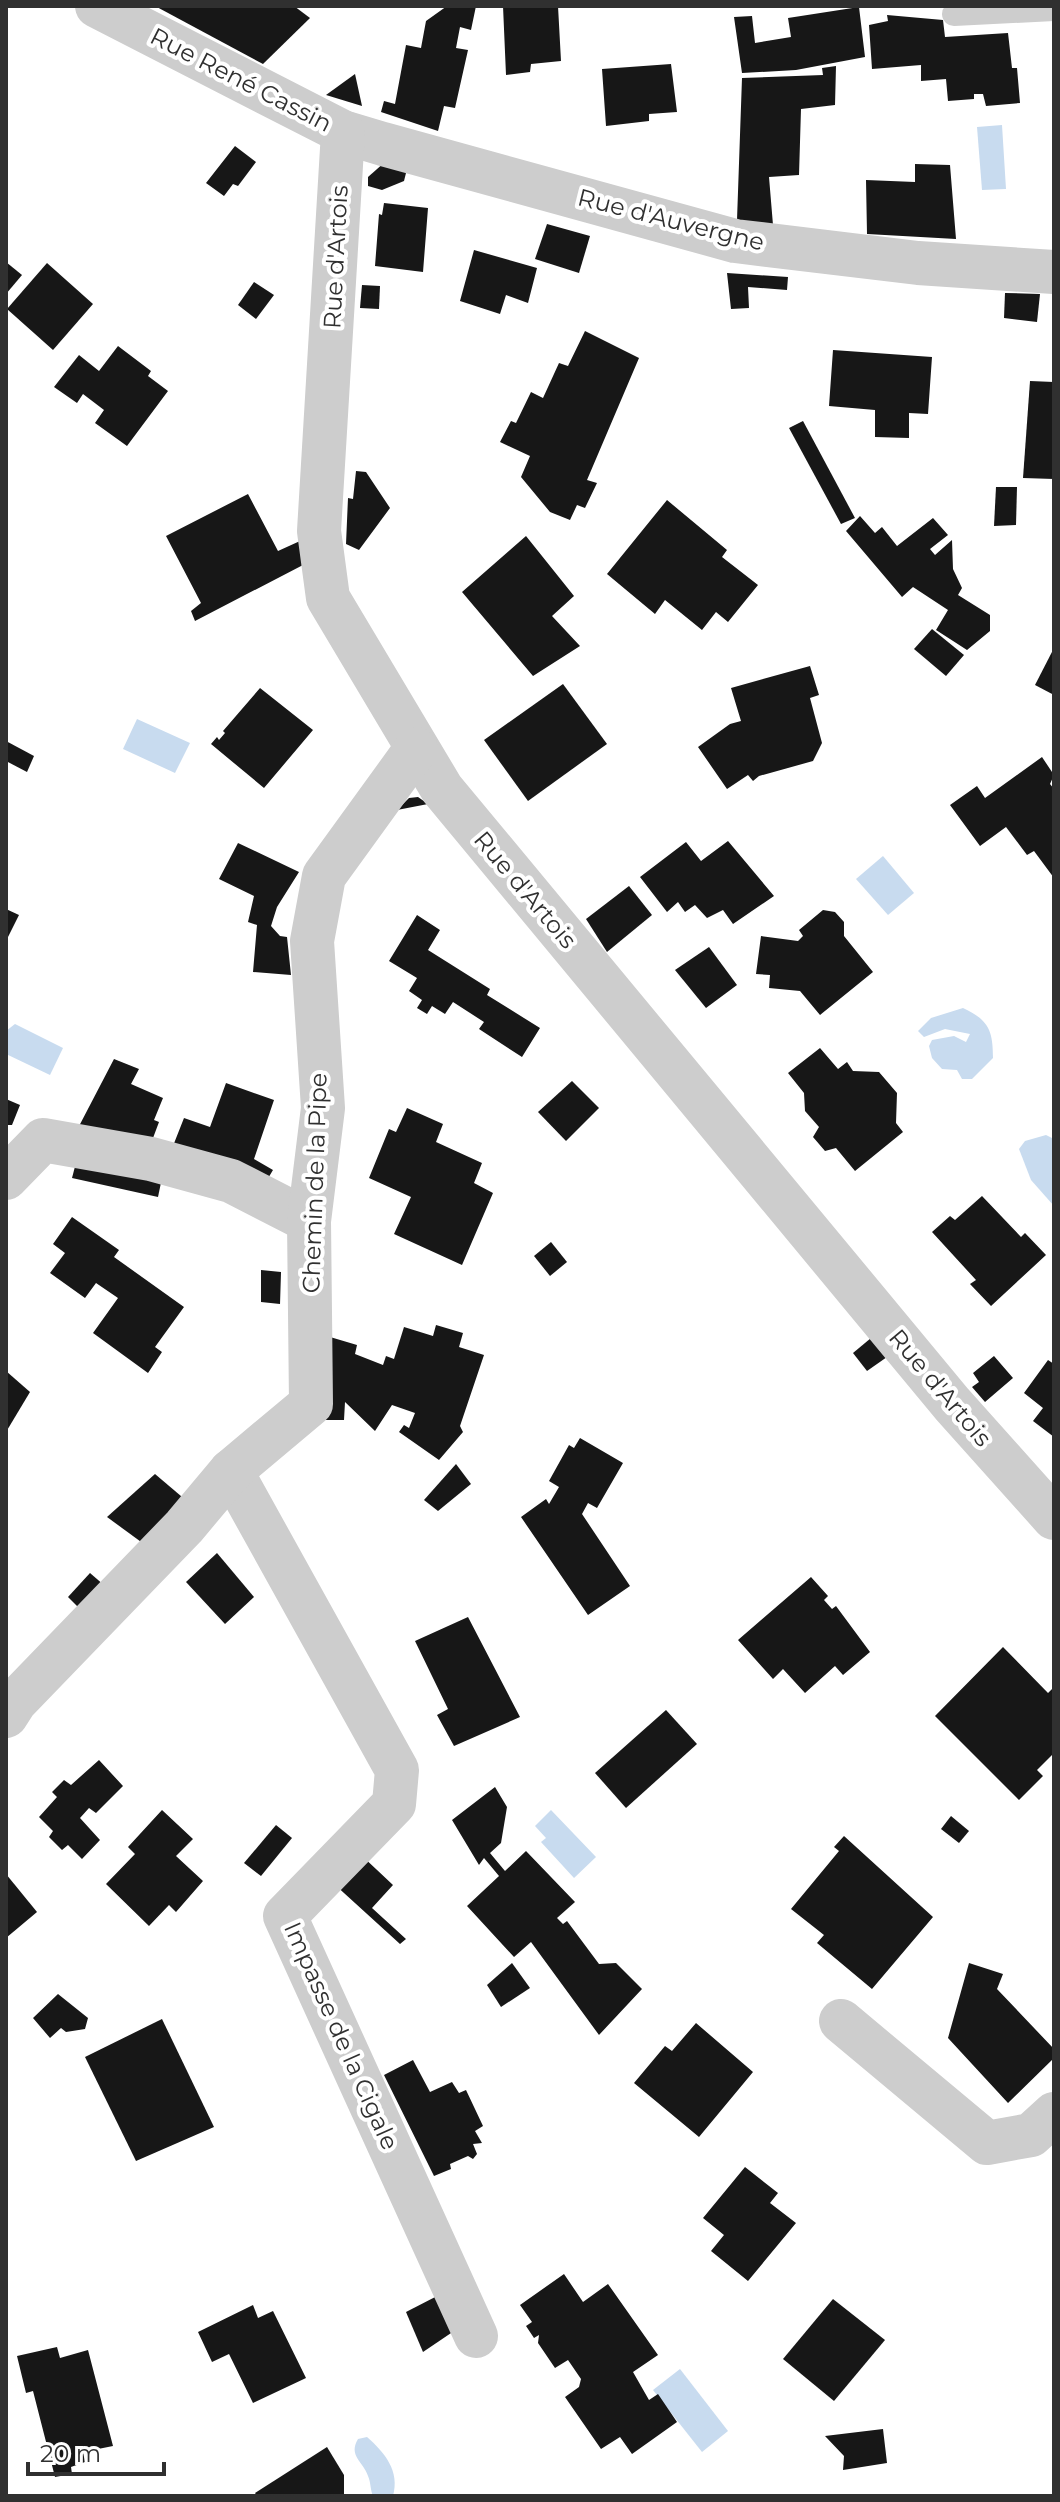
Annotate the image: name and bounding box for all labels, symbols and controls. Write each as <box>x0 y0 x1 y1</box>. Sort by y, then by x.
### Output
street label: Rue René Cassin <box>145 21 337 138</box>
street label: Rue d'Auvergne <box>575 182 767 257</box>
street label: Rue d'Artois <box>317 184 354 330</box>
street label: Rue d'Artois <box>468 825 583 954</box>
street label: Chemin de la Pipe <box>296 1072 333 1294</box>
street label: Rue d'Artois <box>883 1323 998 1452</box>
street label: Impasse de la Cigale <box>278 1917 405 2154</box>
scale bar <box>28 2426 164 2476</box>
text: 20 m <box>40 2439 101 2468</box>

